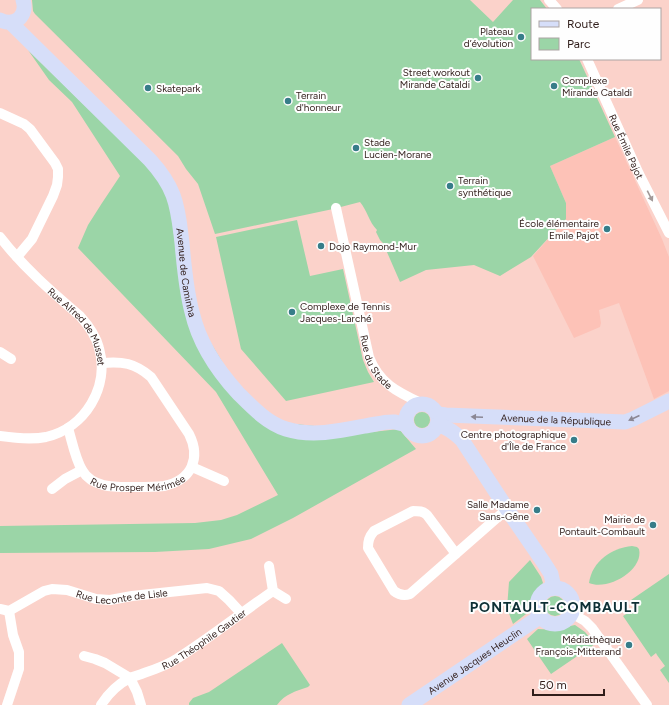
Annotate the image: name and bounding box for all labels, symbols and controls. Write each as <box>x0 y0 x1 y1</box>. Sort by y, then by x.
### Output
legend <box>531 8 661 60</box>
text: Route <box>567 17 600 31</box>
place label: Plateau d’évolution <box>464 25 513 50</box>
marker: Plateau d’évolution <box>516 32 526 42</box>
text: Parc <box>567 37 591 51</box>
place label: Street workout Mirande Cataldi <box>400 66 470 91</box>
marker: Street workout Mirande Cataldi <box>473 73 483 83</box>
place label: Complexe Mirande Cataldi <box>562 74 632 99</box>
marker: Complexe Mirande Cataldi <box>549 81 559 91</box>
place label: Skatepark <box>156 82 201 95</box>
marker: Skatepark <box>143 83 153 93</box>
place label: Terrain d'honneur <box>296 89 341 114</box>
marker: Terrain d'honneur <box>283 96 293 106</box>
street label: Rue Émile Pajot <box>606 112 647 182</box>
place label: Stade Lucien-Morane <box>364 136 432 161</box>
marker: Stade Lucien-Morane <box>351 143 361 153</box>
place label: Terrain synthétique <box>458 174 512 199</box>
marker: Terrain synthétique <box>445 181 455 191</box>
one-way arrow <box>647 190 654 202</box>
place label: École élémentaire Emile Pajot <box>519 217 600 242</box>
marker: École élémentaire Emile Pajot <box>602 224 612 234</box>
street label: Avenue de Caminha <box>173 227 199 318</box>
place label: Dojo Raymond-Mur <box>329 240 417 253</box>
marker: Dojo Raymond-Mur <box>316 241 326 251</box>
street label: Rue Alfred de Musset <box>45 285 108 366</box>
place label: Complexe de Tennis Jacques-Larché <box>300 300 390 325</box>
marker: Complexe de Tennis Jacques-Larché <box>287 307 297 317</box>
street label: Rue du Stade <box>357 334 395 392</box>
street label: Avenue de la République <box>500 411 612 428</box>
one-way arrow <box>471 413 483 420</box>
one-way arrow <box>628 415 640 421</box>
place label: Centre photographique d'Île de France <box>461 428 567 453</box>
marker: Centre photographique d'Île de France <box>569 435 579 445</box>
street label: Rue Prosper Mérimée <box>88 472 188 494</box>
place label: Salle Madame Sans-Gêne <box>467 498 530 523</box>
marker: Salle Madame Sans-Gêne <box>532 505 542 515</box>
place label: Mairie de Pontault-Combault <box>559 513 646 538</box>
marker: Mairie de Pontault-Combault <box>648 520 658 530</box>
street label: Rue Leconte de Lisle <box>74 586 169 607</box>
district label: PONTAULT-COMBAULT <box>470 599 640 616</box>
street label: Rue Théophile Gautier <box>160 606 249 673</box>
street label: Avenue Jacques Heuclin <box>425 625 524 697</box>
place label: Médiathèque François-Mitterand <box>536 633 622 658</box>
marker: Médiathèque François-Mitterand <box>624 640 634 650</box>
scale bar <box>533 671 604 697</box>
text: 50 m <box>539 678 567 692</box>

